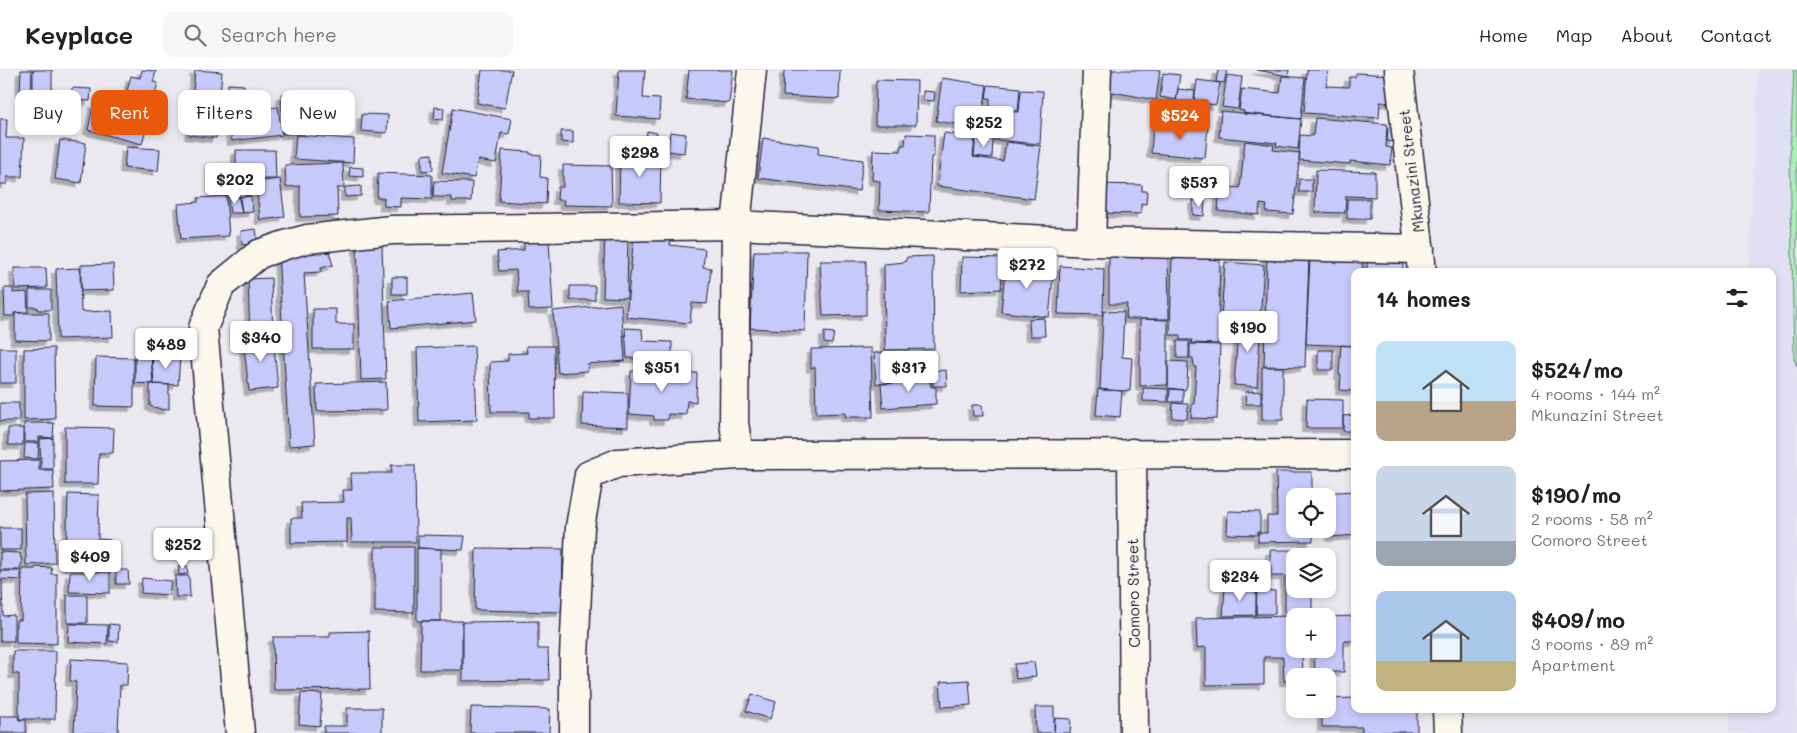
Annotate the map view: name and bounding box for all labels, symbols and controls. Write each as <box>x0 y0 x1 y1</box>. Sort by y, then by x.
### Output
search box <box>163 12 513 57</box>
text: Keyplace <box>25 19 133 50</box>
icon: search <box>181 21 209 49</box>
text: Search here <box>221 22 337 47</box>
text: Home <box>1479 23 1528 47</box>
text: Map <box>1556 23 1592 47</box>
text: About <box>1620 23 1673 47</box>
text: Contact <box>1701 23 1772 47</box>
chip: Buy <box>15 90 81 135</box>
chip: Rent <box>91 90 168 135</box>
chip: Filters <box>178 90 271 135</box>
chip: New <box>281 90 355 135</box>
pin: $524 <box>1150 98 1210 141</box>
text: $524 <box>1161 104 1199 125</box>
pin: $252 <box>954 106 1014 148</box>
street label: Mkunazini Street <box>1394 108 1428 234</box>
text: $252 <box>965 111 1003 132</box>
pin: $298 <box>610 136 670 178</box>
text: $298 <box>621 141 659 162</box>
pin: $202 <box>205 162 265 205</box>
pin: $537 <box>1169 166 1229 208</box>
text: $202 <box>216 168 254 189</box>
text: $537 <box>1180 171 1218 192</box>
pin: $272 <box>997 248 1057 290</box>
text: $272 <box>1009 253 1045 274</box>
icon: filters <box>1723 284 1751 312</box>
text: 14 homes <box>1376 285 1471 312</box>
pin: $190 <box>1218 310 1278 353</box>
text: $190 <box>1230 316 1266 337</box>
pin: $340 <box>231 320 291 363</box>
text: $340 <box>241 326 281 347</box>
pin: $489 <box>136 328 196 370</box>
text: $489 <box>146 333 186 354</box>
pin: $351 <box>632 350 692 393</box>
pin: $317 <box>879 350 939 393</box>
text: $351 <box>644 356 680 377</box>
text: $317 <box>891 356 927 377</box>
text: $524/mo <box>1531 356 1623 383</box>
icon: home <box>1416 361 1476 421</box>
text: 4 rooms · 144 m² <box>1531 383 1660 404</box>
text: Mkunazini Street <box>1531 404 1663 425</box>
text: $190/mo <box>1531 481 1621 508</box>
icon: home <box>1416 486 1476 546</box>
map controls <box>1286 488 1336 718</box>
button: locate <box>1286 488 1336 538</box>
text: 2 rooms · 58 m² <box>1531 508 1653 529</box>
pin: $252 <box>153 528 213 570</box>
text: Comoro Street <box>1531 529 1648 550</box>
text: $252 <box>164 533 202 554</box>
street label: Comoro Street <box>1122 538 1144 648</box>
pin: $409 <box>60 540 120 582</box>
text: $409 <box>70 545 110 566</box>
button: layers <box>1286 548 1336 598</box>
pin: $234 <box>1210 560 1270 602</box>
text: $234 <box>1221 565 1259 586</box>
text: $409/mo <box>1531 606 1625 633</box>
button: + <box>1286 608 1336 658</box>
icon: home <box>1416 611 1476 671</box>
text: 3 rooms · 89 m² <box>1531 633 1653 654</box>
text: Apartment <box>1531 654 1616 675</box>
button: − <box>1286 668 1336 718</box>

